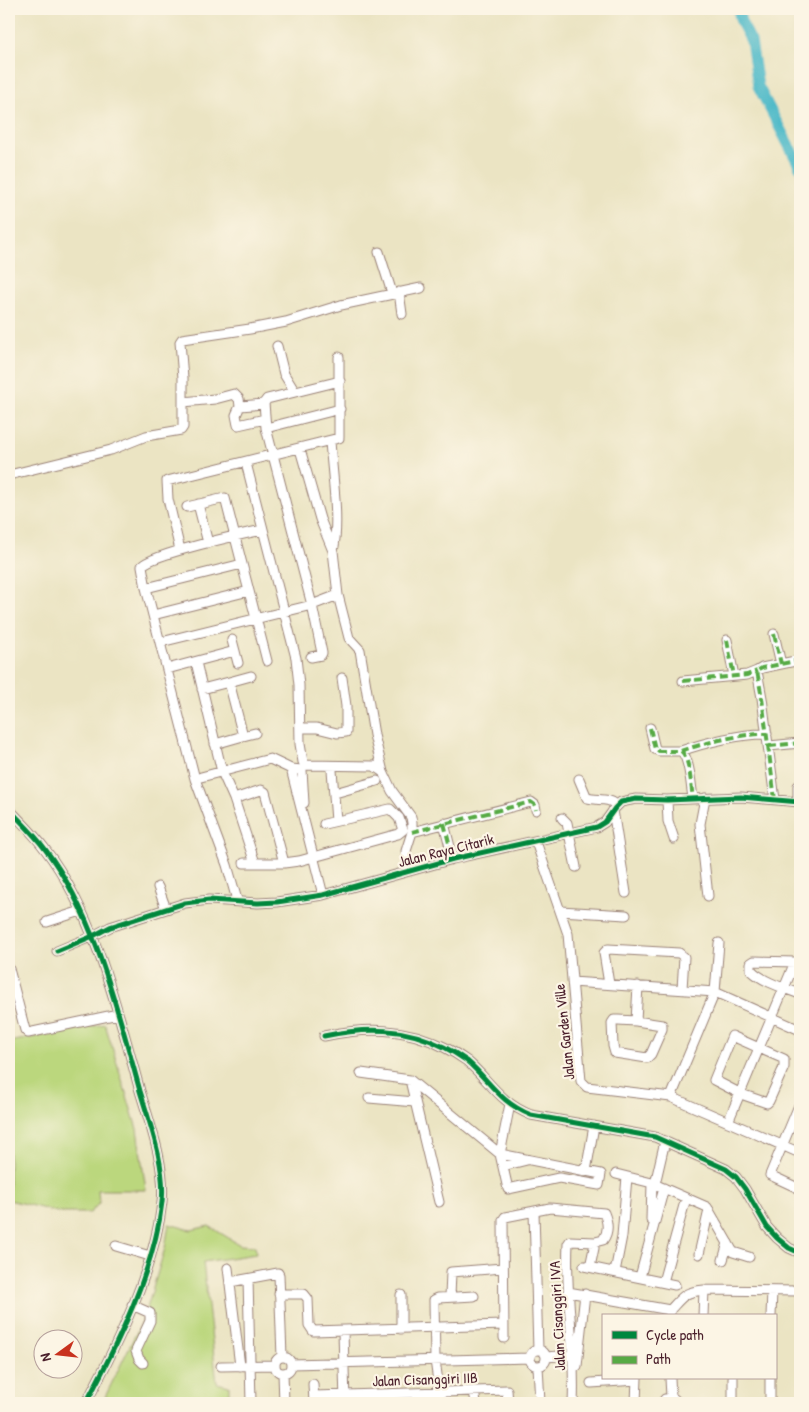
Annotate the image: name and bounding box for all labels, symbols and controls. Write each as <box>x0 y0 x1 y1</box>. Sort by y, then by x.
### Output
street label: Jalan Raya Citarik <box>396 828 496 872</box>
street label: Jalan Garden Ville <box>549 983 579 1081</box>
street label: Jalan Cisanggiri IVA <box>544 1260 570 1372</box>
legend <box>602 1314 776 1380</box>
text: Cycle path <box>646 1324 704 1345</box>
north arrow <box>32 1330 82 1380</box>
text: Path <box>646 1348 671 1369</box>
text: N <box>35 1351 55 1364</box>
street label: Jalan Cisanggiri IIB <box>372 1367 478 1391</box>

